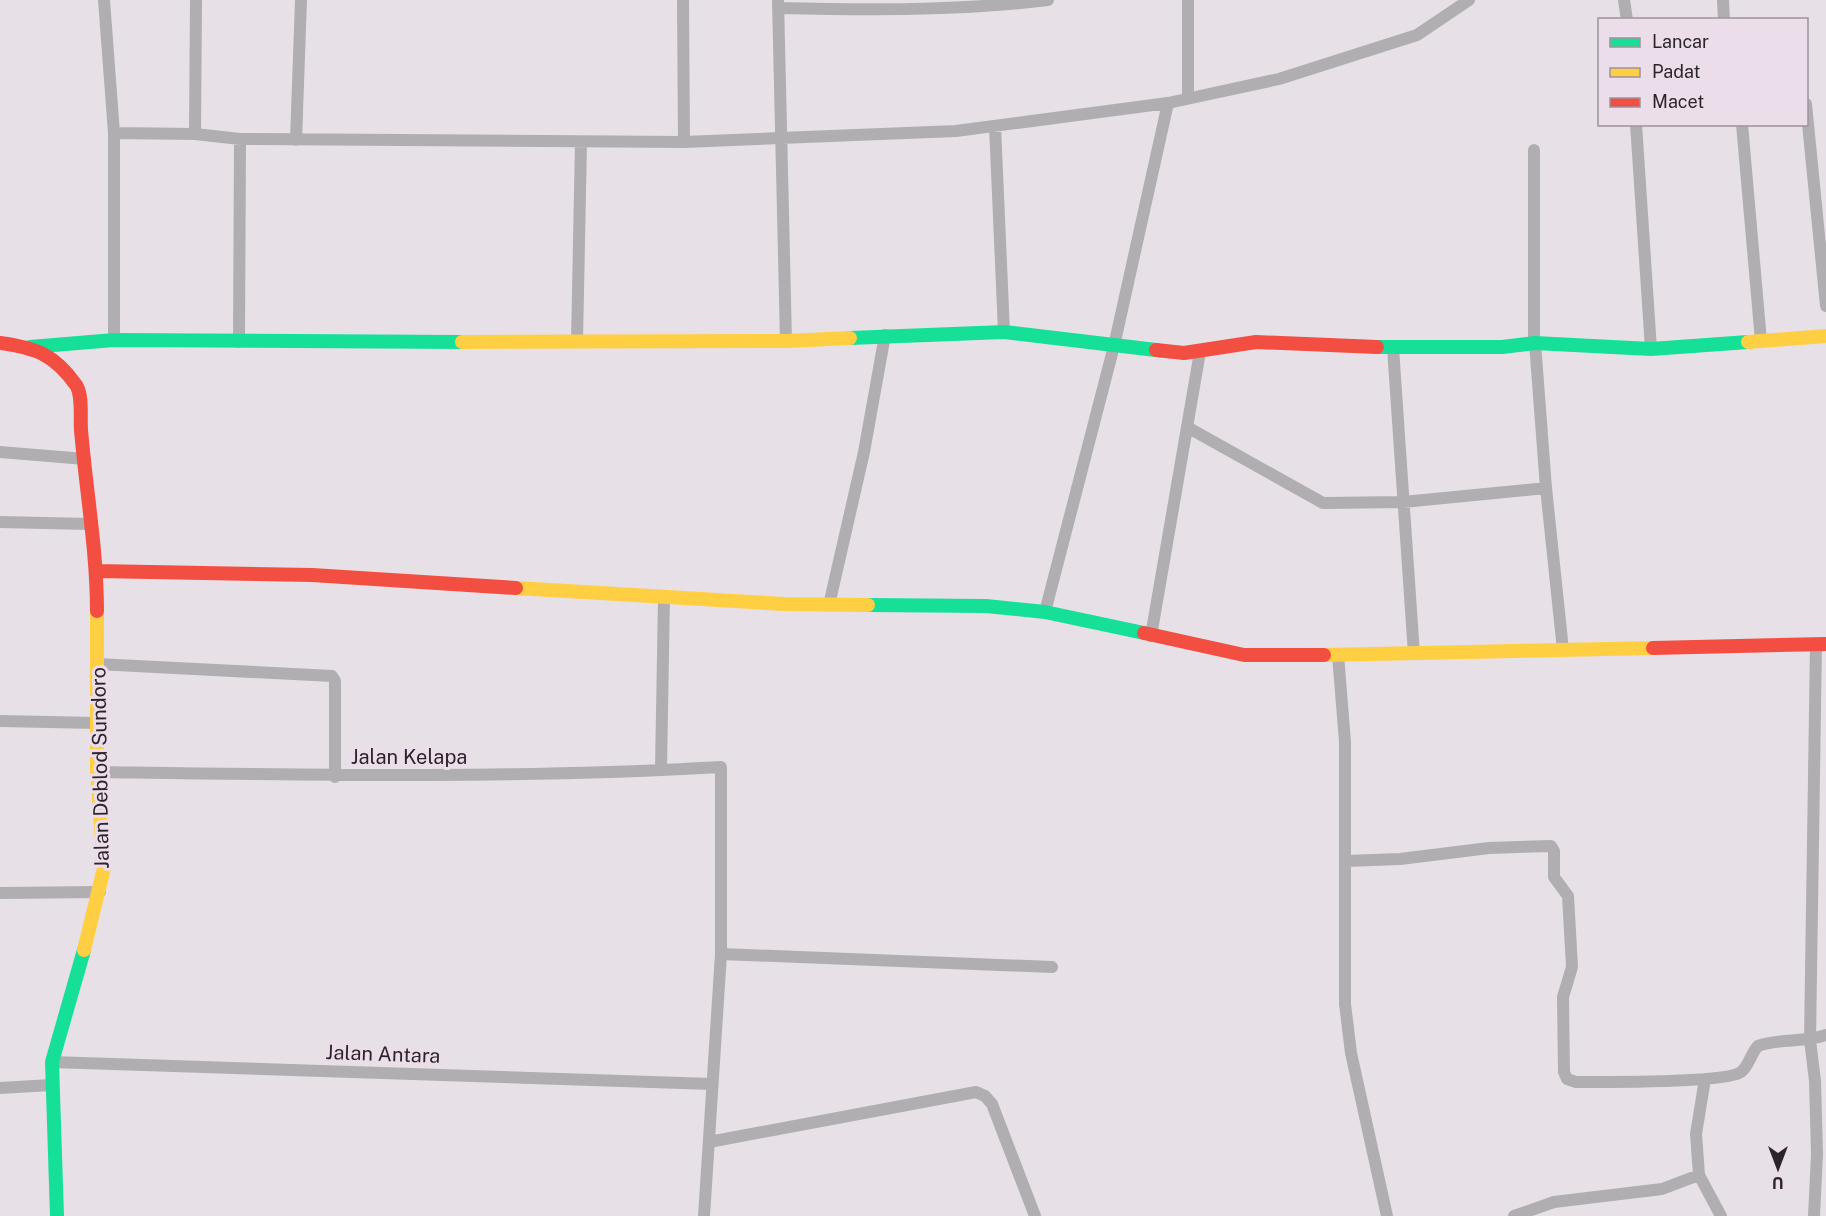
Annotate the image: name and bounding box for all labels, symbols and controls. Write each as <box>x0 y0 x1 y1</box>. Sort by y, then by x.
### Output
legend <box>1598 18 1808 126</box>
text: Lancar <box>1652 31 1709 52</box>
text: Padat <box>1652 61 1701 82</box>
text: Macet <box>1652 91 1704 112</box>
street label: Jalan Deblod Sundoro <box>86 667 114 869</box>
street label: Jalan Kelapa <box>351 745 467 769</box>
street label: Jalan Antara <box>325 1040 441 1068</box>
north arrow <box>1748 1138 1808 1198</box>
text: U <box>1772 1173 1784 1192</box>

